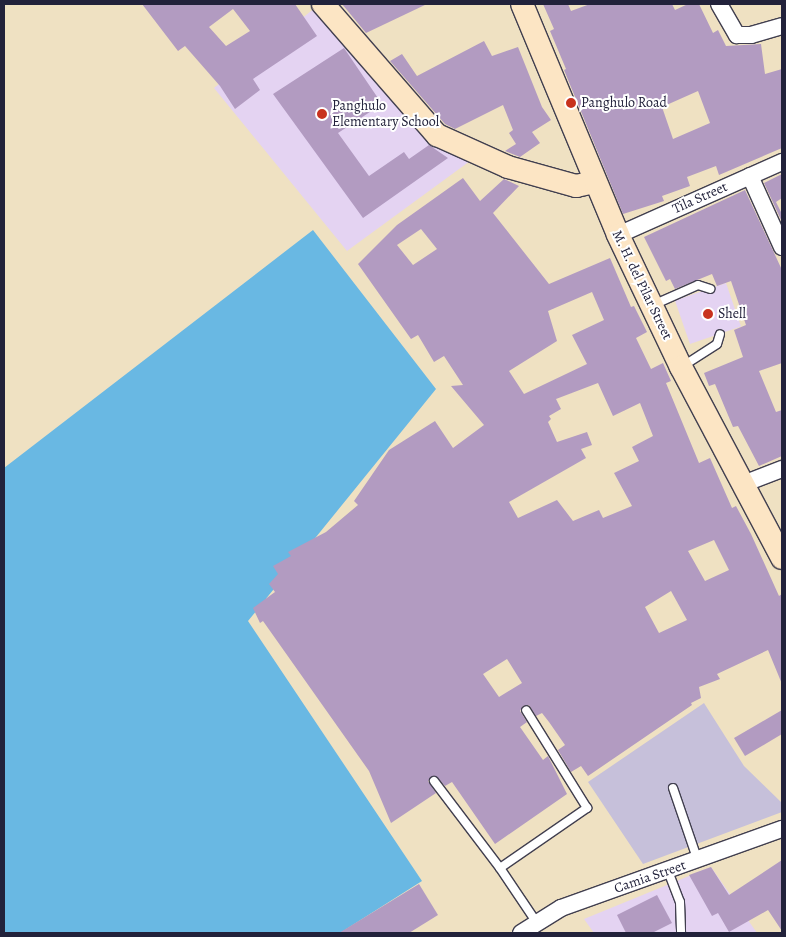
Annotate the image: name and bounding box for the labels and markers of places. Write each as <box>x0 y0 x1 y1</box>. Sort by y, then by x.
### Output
place label: Panghulo Road <box>581 95 667 111</box>
marker: Panghulo Road <box>565 97 577 109</box>
place label: Panghulo Elementary School <box>332 98 439 130</box>
marker: Panghulo Elementary School <box>316 108 328 120</box>
place label: Shell <box>718 306 746 322</box>
marker: Shell <box>702 308 714 320</box>

